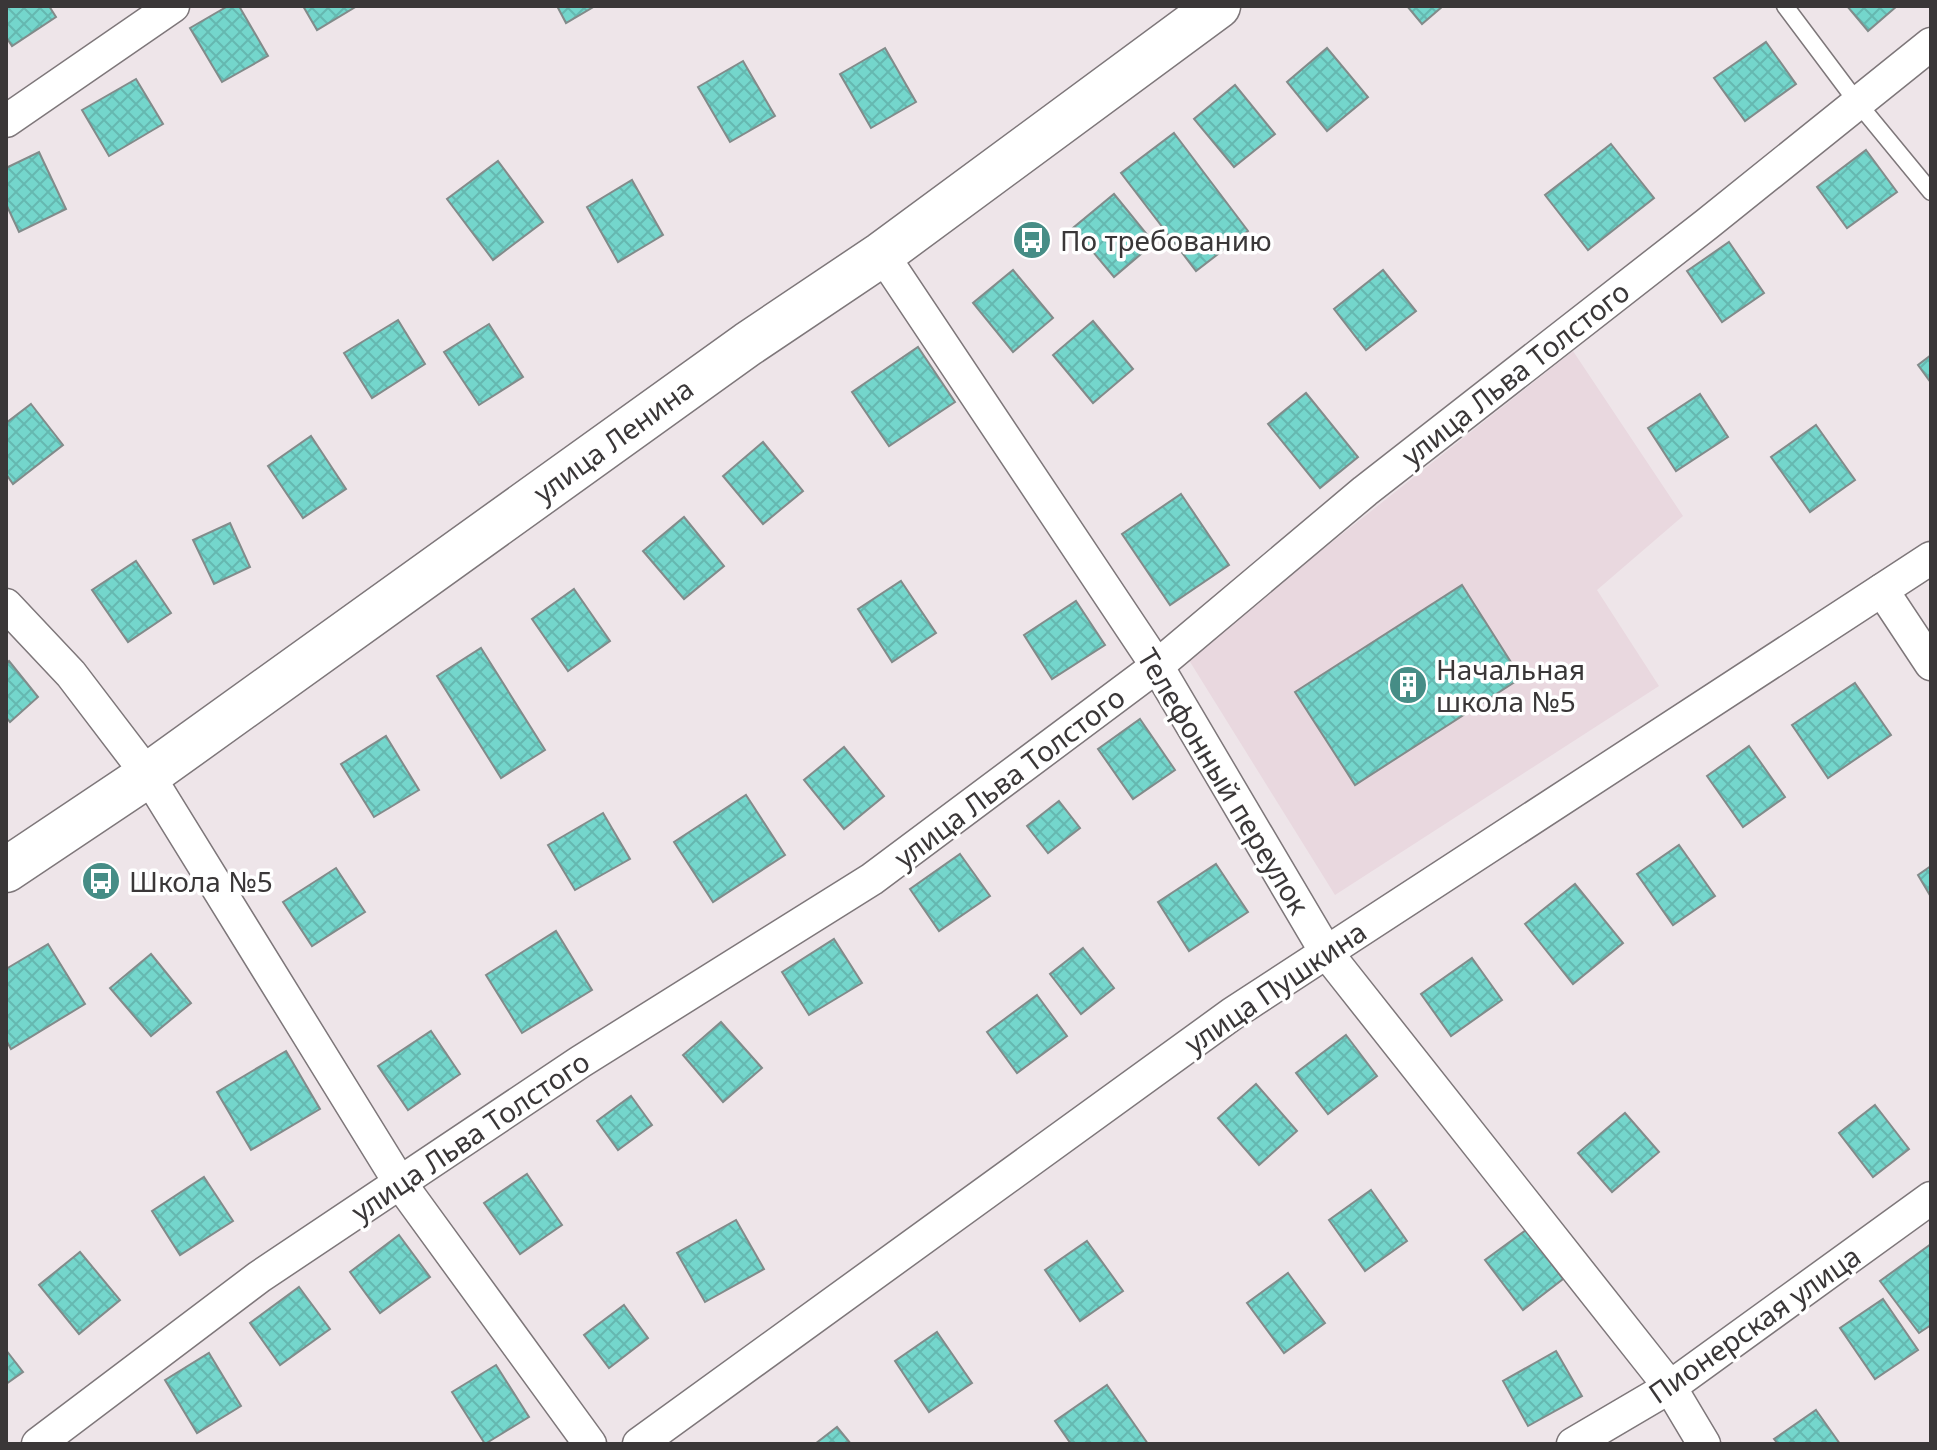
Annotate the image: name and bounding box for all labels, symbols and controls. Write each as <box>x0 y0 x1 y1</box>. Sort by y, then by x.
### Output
bus stop icon: По требованию <box>1011 219 1053 261</box>
place label: По требованию <box>1060 221 1272 259</box>
street label: улица Льва Толстого <box>1393 272 1637 474</box>
street label: улица Ленина <box>525 369 701 511</box>
street label: Телефонный переулок <box>1129 641 1319 921</box>
place label: Начальная школа №5 <box>1436 650 1585 720</box>
building icon: Начальная школа №5 <box>1387 664 1429 706</box>
street label: улица Льва Толстого <box>886 678 1132 876</box>
bus stop icon: Школа №5 <box>80 860 122 902</box>
place label: Школа №5 <box>129 862 273 900</box>
street label: улица Пушкина <box>1177 912 1373 1062</box>
street label: улица Льва Толстого <box>344 1042 596 1230</box>
street label: Пионерская улица <box>1640 1237 1868 1411</box>

